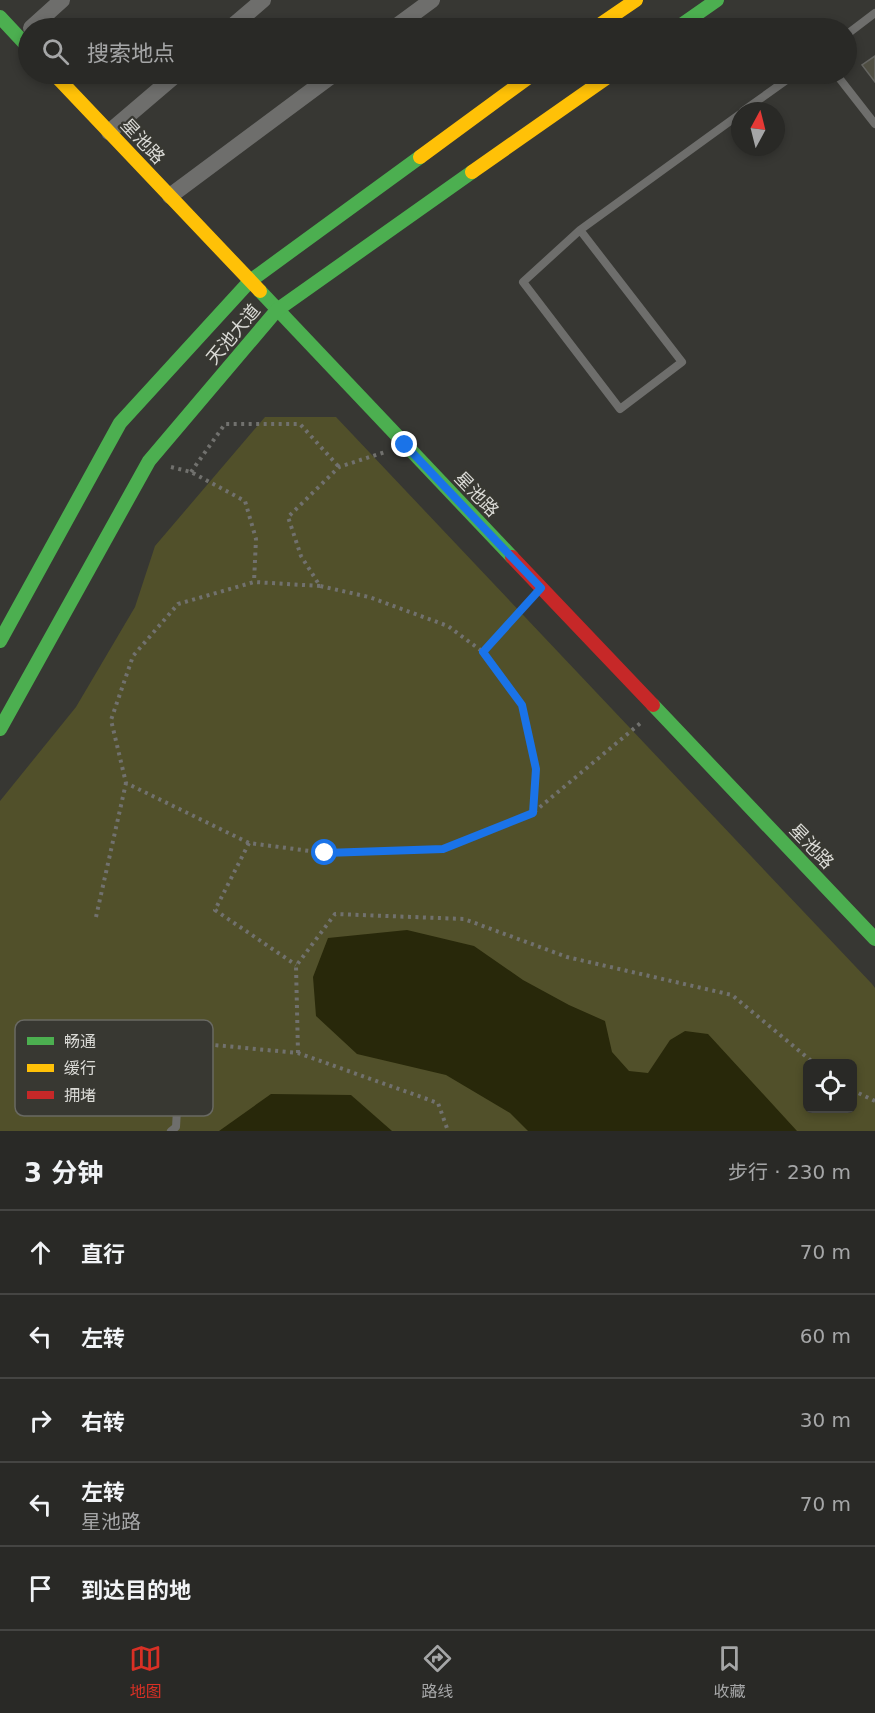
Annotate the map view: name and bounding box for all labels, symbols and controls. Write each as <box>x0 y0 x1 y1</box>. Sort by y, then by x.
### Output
search box <box>18 18 857 84</box>
icon: search <box>39 35 72 68</box>
text: 搜索地点 <box>87 41 175 66</box>
north arrow <box>731 102 785 156</box>
street label: 星池路 <box>117 114 169 168</box>
street label: 天池大道 <box>202 300 264 368</box>
route end <box>391 431 417 457</box>
street label: 星池路 <box>451 467 503 521</box>
street label: 星池路 <box>786 819 838 873</box>
route start <box>311 839 337 865</box>
legend <box>15 1020 213 1116</box>
text: 畅通 <box>64 1032 96 1051</box>
text: 缓行 <box>64 1059 96 1078</box>
map controls <box>803 1059 857 1113</box>
button: locate <box>803 1059 857 1113</box>
text: 拥堵 <box>64 1086 96 1105</box>
text: 3 分钟 <box>24 1158 103 1188</box>
text: 步行 · 230 m <box>728 1160 851 1184</box>
icon: ahead <box>24 1236 57 1269</box>
text: 70 m <box>800 1240 851 1264</box>
text: 直行 <box>81 1242 125 1267</box>
icon: left <box>24 1320 57 1353</box>
text: 60 m <box>800 1324 851 1348</box>
text: 左转 <box>81 1326 125 1351</box>
icon: right <box>24 1404 57 1437</box>
text: 30 m <box>800 1408 851 1432</box>
text: 右转 <box>81 1410 125 1435</box>
text: 左转 <box>81 1480 125 1505</box>
icon: left <box>24 1488 57 1521</box>
text: 70 m <box>800 1492 851 1516</box>
text: 星池路 <box>81 1510 141 1534</box>
icon: arrive <box>24 1572 57 1605</box>
text: 到达目的地 <box>81 1578 191 1603</box>
tab: 地图 <box>129 1642 162 1702</box>
tab: 路线 <box>421 1642 454 1702</box>
tab: 收藏 <box>713 1642 746 1702</box>

